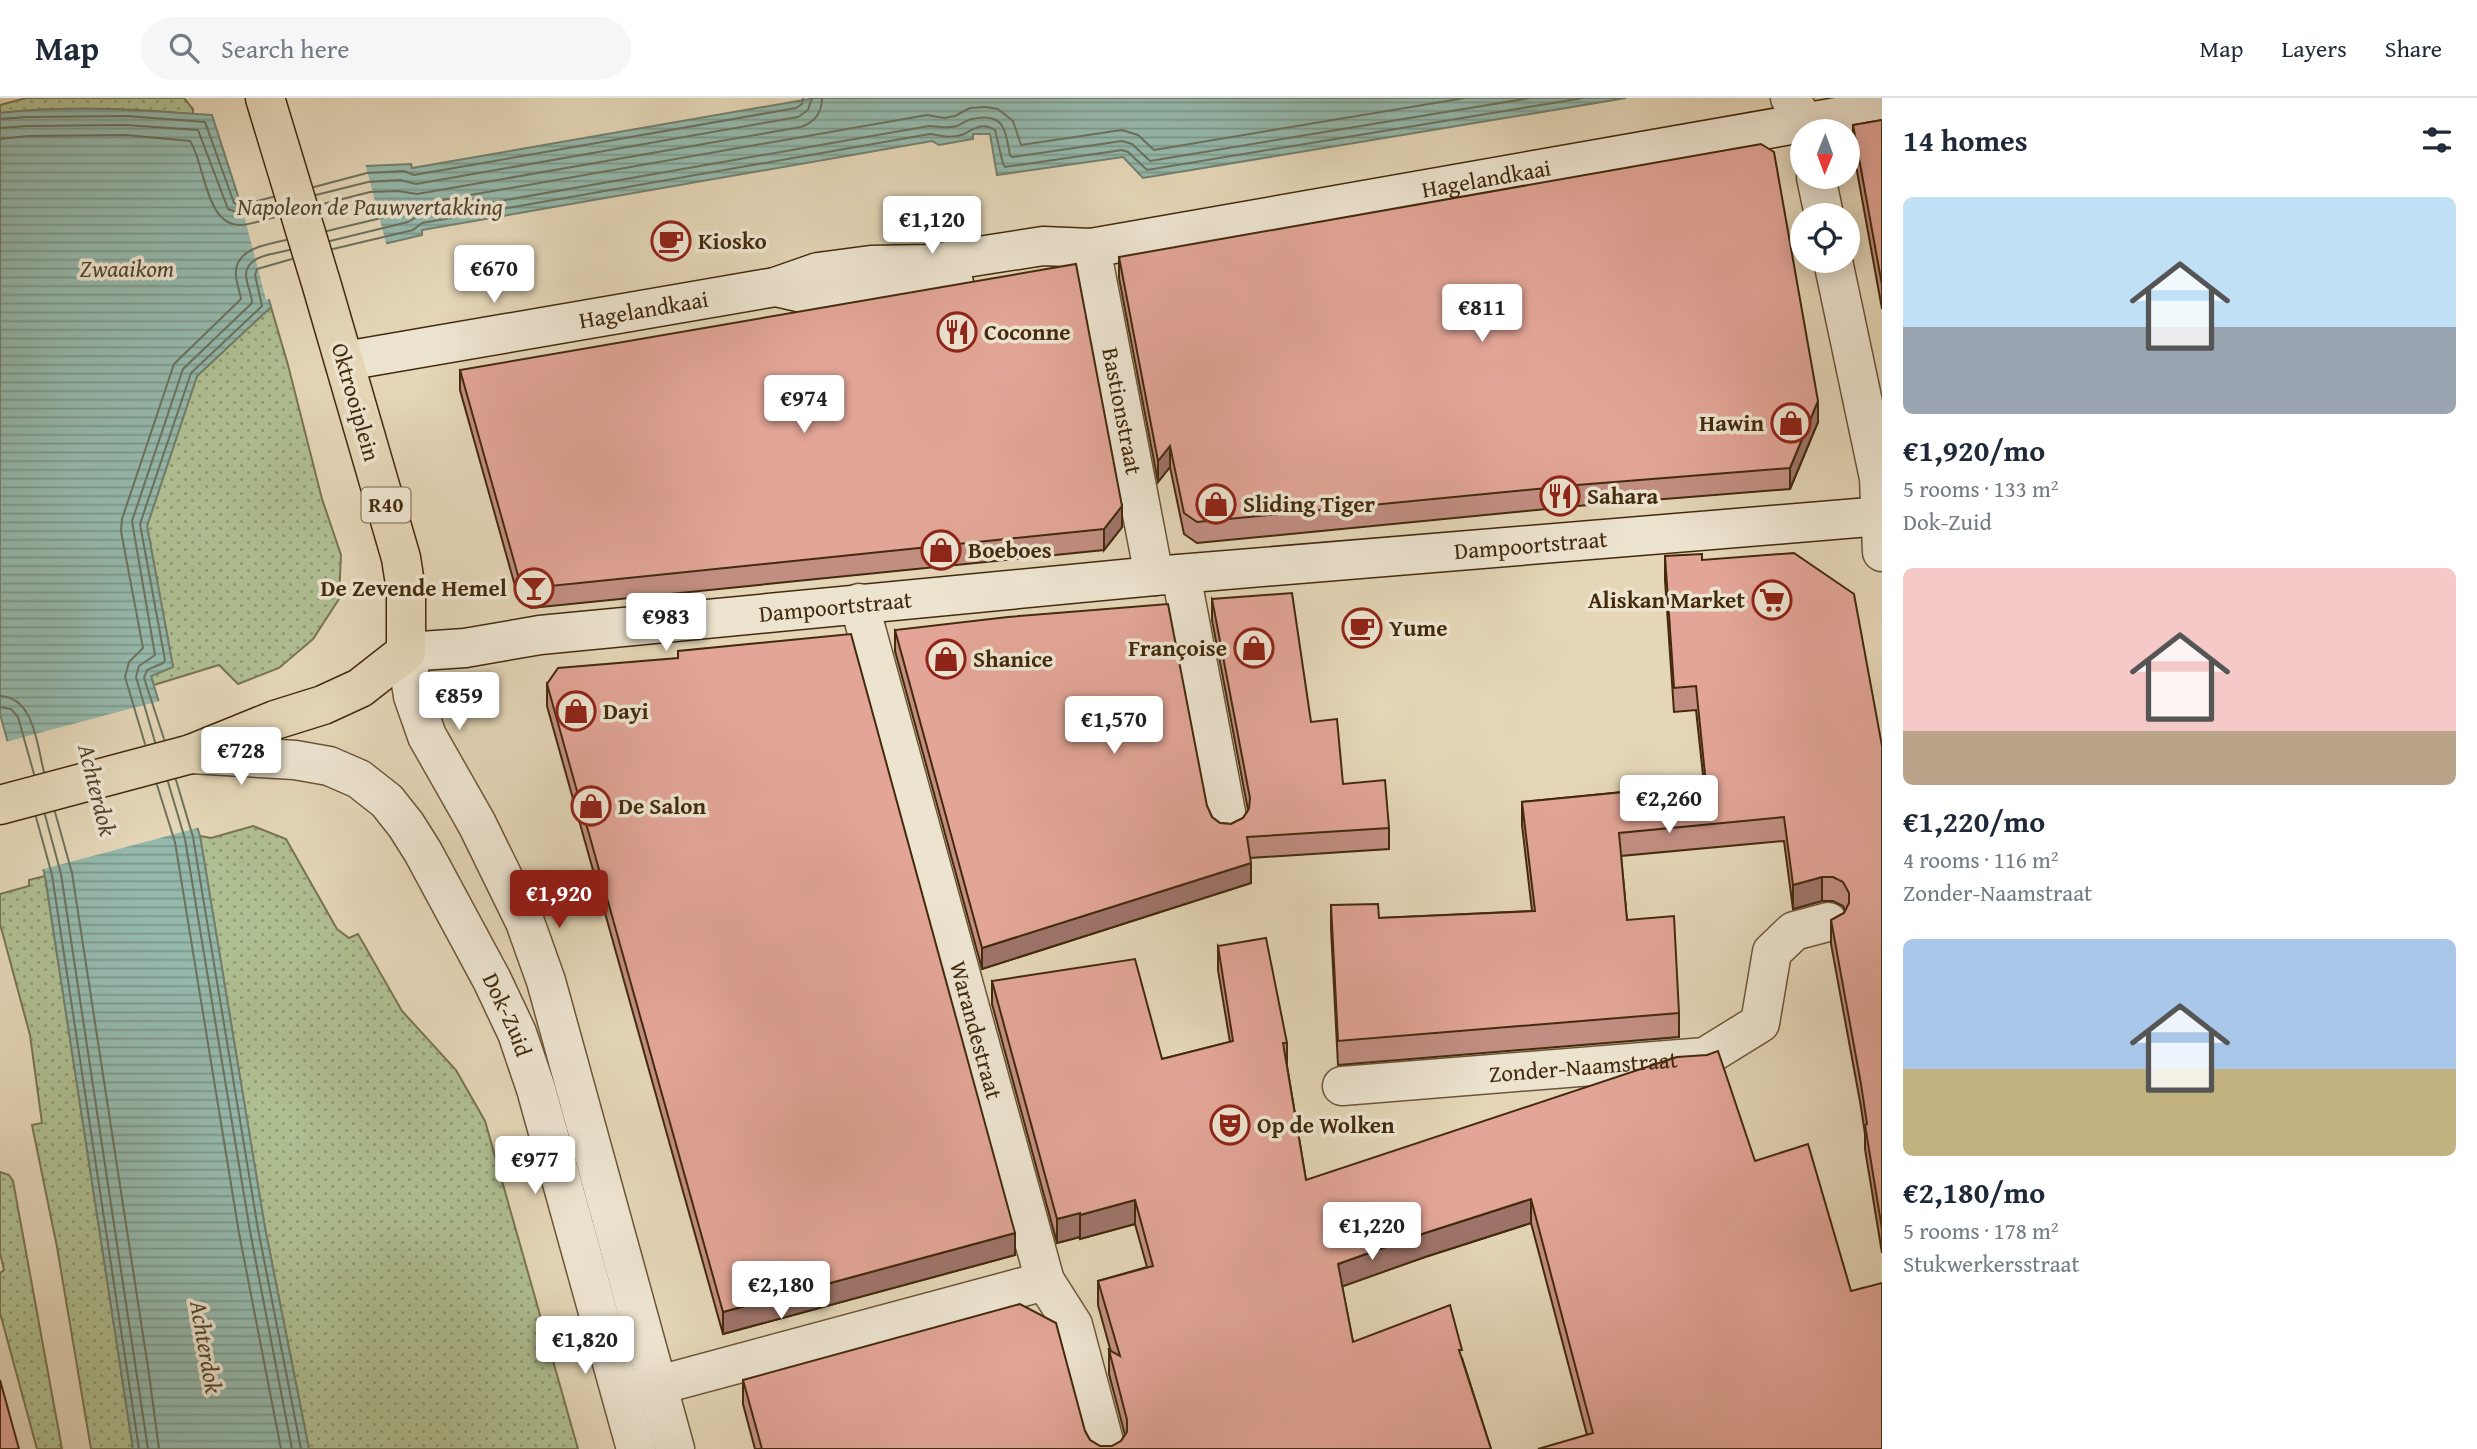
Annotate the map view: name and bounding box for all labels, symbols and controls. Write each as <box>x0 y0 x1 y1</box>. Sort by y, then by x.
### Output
search box <box>141 17 631 80</box>
text: Map <box>35 24 99 72</box>
icon: search <box>165 29 203 67</box>
text: Search here <box>221 29 349 68</box>
text: Map <box>2200 31 2243 66</box>
text: Layers <box>2281 31 2347 66</box>
text: Share <box>2385 31 2442 66</box>
text: 14 homes <box>1903 118 2028 162</box>
north arrow <box>1790 119 1860 189</box>
map controls <box>1790 119 1860 273</box>
icon: filters <box>2418 121 2456 159</box>
street label: Hagelandkaai <box>1419 150 1553 206</box>
water label: Napoleon de Pauwvertakking <box>236 189 503 224</box>
pin: €1,120 <box>875 197 989 256</box>
text: €1,120 <box>899 202 965 235</box>
button: locate <box>1790 203 1860 273</box>
cafe icon: Kiosko <box>650 220 692 262</box>
place label: Kiosko <box>698 224 767 257</box>
icon: home <box>2117 243 2243 369</box>
pin: €670 <box>453 246 535 305</box>
water label: Zwaaikom <box>80 251 174 286</box>
text: €670 <box>470 251 518 284</box>
street label: Hagelandkaai <box>576 282 711 336</box>
pin: €811 <box>1441 285 1523 344</box>
text: €811 <box>1458 290 1506 323</box>
restaurant icon: Coconne <box>936 311 978 353</box>
place label: Coconne <box>984 315 1071 348</box>
street label: Oktrooiplein <box>324 339 389 465</box>
street label: Bastionstraat <box>1094 345 1151 477</box>
pin: €974 <box>763 376 845 435</box>
text: €974 <box>780 381 828 414</box>
shop icon: Hawin <box>1770 402 1812 444</box>
place label: Hawin <box>1699 406 1764 439</box>
text: €1,920/mo <box>1903 428 2045 472</box>
text: 5 rooms · 133 m² <box>1903 472 2058 505</box>
restaurant icon: Sahara <box>1539 475 1581 517</box>
place label: Sahara <box>1587 479 1659 512</box>
shop icon: Sliding Tiger <box>1195 483 1237 525</box>
place label: Sliding Tiger <box>1243 487 1376 520</box>
road number: R40 <box>362 488 410 522</box>
text: Dok-Zuid <box>1903 505 1992 538</box>
street label: Dampoortstraat <box>1453 522 1608 567</box>
shop icon: Boeboes <box>920 529 962 571</box>
place label: Boeboes <box>968 533 1052 566</box>
bar icon: De Zevende Hemel <box>513 567 555 609</box>
place label: De Zevende Hemel <box>321 571 507 604</box>
supermarket icon: Aliskan Market <box>1751 579 1793 621</box>
street label: Dampoortstraat <box>757 582 913 630</box>
place label: Aliskan Market <box>1588 583 1745 616</box>
pin: €983 <box>625 594 707 653</box>
text: €983 <box>642 599 690 632</box>
cafe icon: Yume <box>1341 607 1383 649</box>
place label: Yume <box>1389 611 1447 644</box>
icon: home <box>2117 614 2243 740</box>
shop icon: Françoise <box>1233 627 1275 669</box>
place label: Françoise <box>1128 631 1227 664</box>
shop icon: Shanice <box>925 638 967 680</box>
place label: Shanice <box>973 642 1053 675</box>
pin: €859 <box>418 672 500 732</box>
text: €859 <box>435 678 483 711</box>
shop icon: Dayi <box>555 690 597 732</box>
place label: Dayi <box>603 694 649 727</box>
pin: €1,570 <box>1057 696 1171 756</box>
text: €1,570 <box>1081 702 1147 735</box>
pin: €728 <box>200 728 282 787</box>
text: €728 <box>217 733 265 766</box>
water label: Achterdok <box>69 739 126 840</box>
pin: €2,260 <box>1612 776 1726 835</box>
text: €2,260 <box>1636 781 1702 814</box>
shop icon: De Salon <box>570 785 612 827</box>
place label: De Salon <box>618 789 707 822</box>
text: €1,220/mo <box>1903 799 2045 843</box>
text: 4 rooms · 116 m² <box>1903 843 2058 876</box>
pin: €1,920 <box>502 870 616 930</box>
text: €1,920 <box>526 876 592 909</box>
text: Zonder-Naamstraat <box>1903 876 2092 909</box>
street label: Warandestraat <box>942 957 1011 1103</box>
street label: Dok-Zuid <box>475 967 541 1061</box>
icon: home <box>2117 985 2243 1111</box>
street label: Zonder-Naamstraat <box>1488 1042 1679 1090</box>
theatre icon: Op de Wolken <box>1209 1104 1251 1146</box>
place label: Op de Wolken <box>1257 1108 1395 1141</box>
pin: €977 <box>494 1136 576 1196</box>
text: €977 <box>511 1142 559 1175</box>
text: €2,180/mo <box>1903 1170 2045 1214</box>
pin: €1,220 <box>1315 1202 1429 1262</box>
text: €1,220 <box>1339 1208 1405 1241</box>
text: 5 rooms · 178 m² <box>1903 1214 2058 1247</box>
text: Stukwerkersstraat <box>1903 1247 2080 1280</box>
pin: €2,180 <box>724 1262 838 1321</box>
text: €2,180 <box>748 1267 814 1300</box>
water label: Achterdok <box>181 1297 232 1396</box>
pin: €1,820 <box>528 1316 642 1376</box>
text: €1,820 <box>552 1322 618 1355</box>

